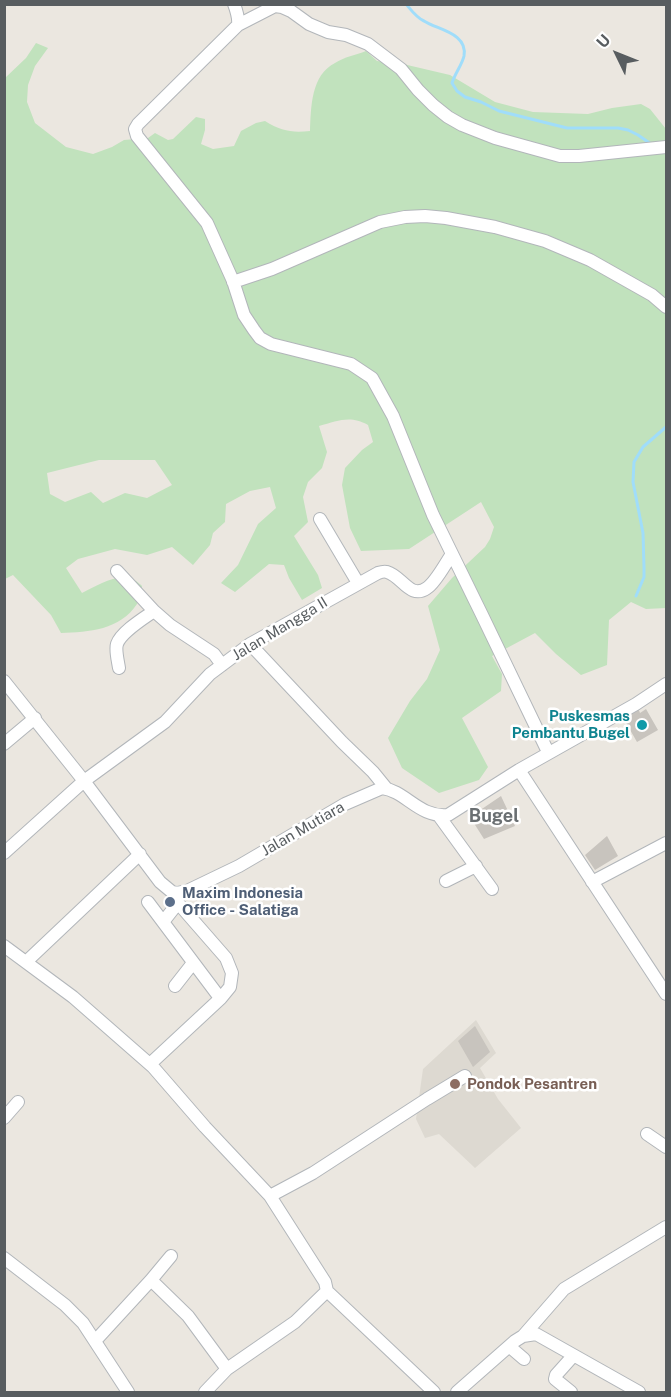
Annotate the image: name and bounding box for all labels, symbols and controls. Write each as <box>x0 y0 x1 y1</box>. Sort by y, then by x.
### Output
north arrow <box>587 24 647 84</box>
text: U <box>593 31 614 52</box>
street label: Jalan Mangga II <box>229 593 331 665</box>
place label: Puskesmas Pembantu Bugel <box>512 707 630 742</box>
marker: Puskesmas Pembantu Bugel <box>635 718 649 732</box>
street label: Jalan Mutiara <box>258 798 348 860</box>
district label: Bugel <box>469 805 519 827</box>
place label: Maxim Indonesia Office - Salatiga <box>182 884 303 919</box>
marker: Maxim Indonesia Office - Salatiga <box>163 895 177 909</box>
place label: Pondok Pesantren <box>467 1075 597 1093</box>
marker: Pondok Pesantren <box>448 1077 462 1091</box>

